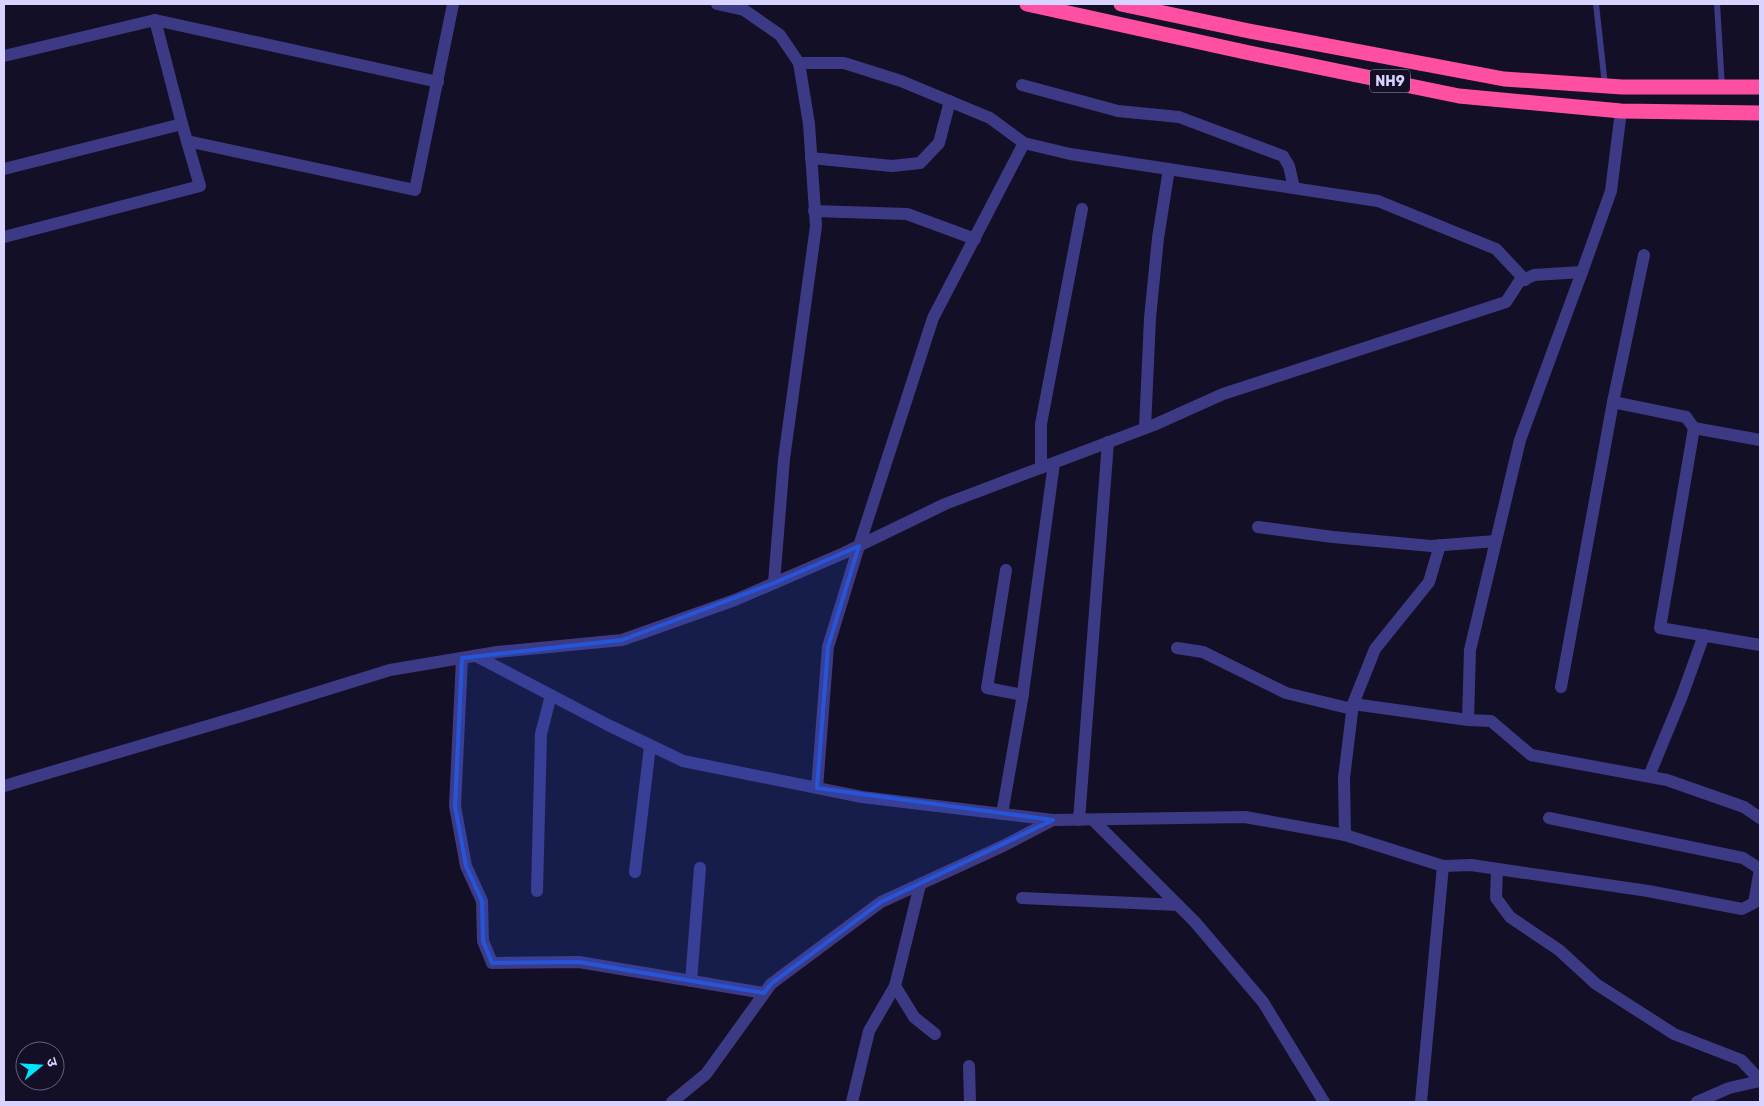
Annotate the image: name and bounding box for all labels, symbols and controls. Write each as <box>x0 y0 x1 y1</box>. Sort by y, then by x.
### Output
road number: NH9 <box>1370 70 1410 92</box>
north arrow <box>15 1041 65 1091</box>
text: उ <box>43 1056 61 1069</box>

